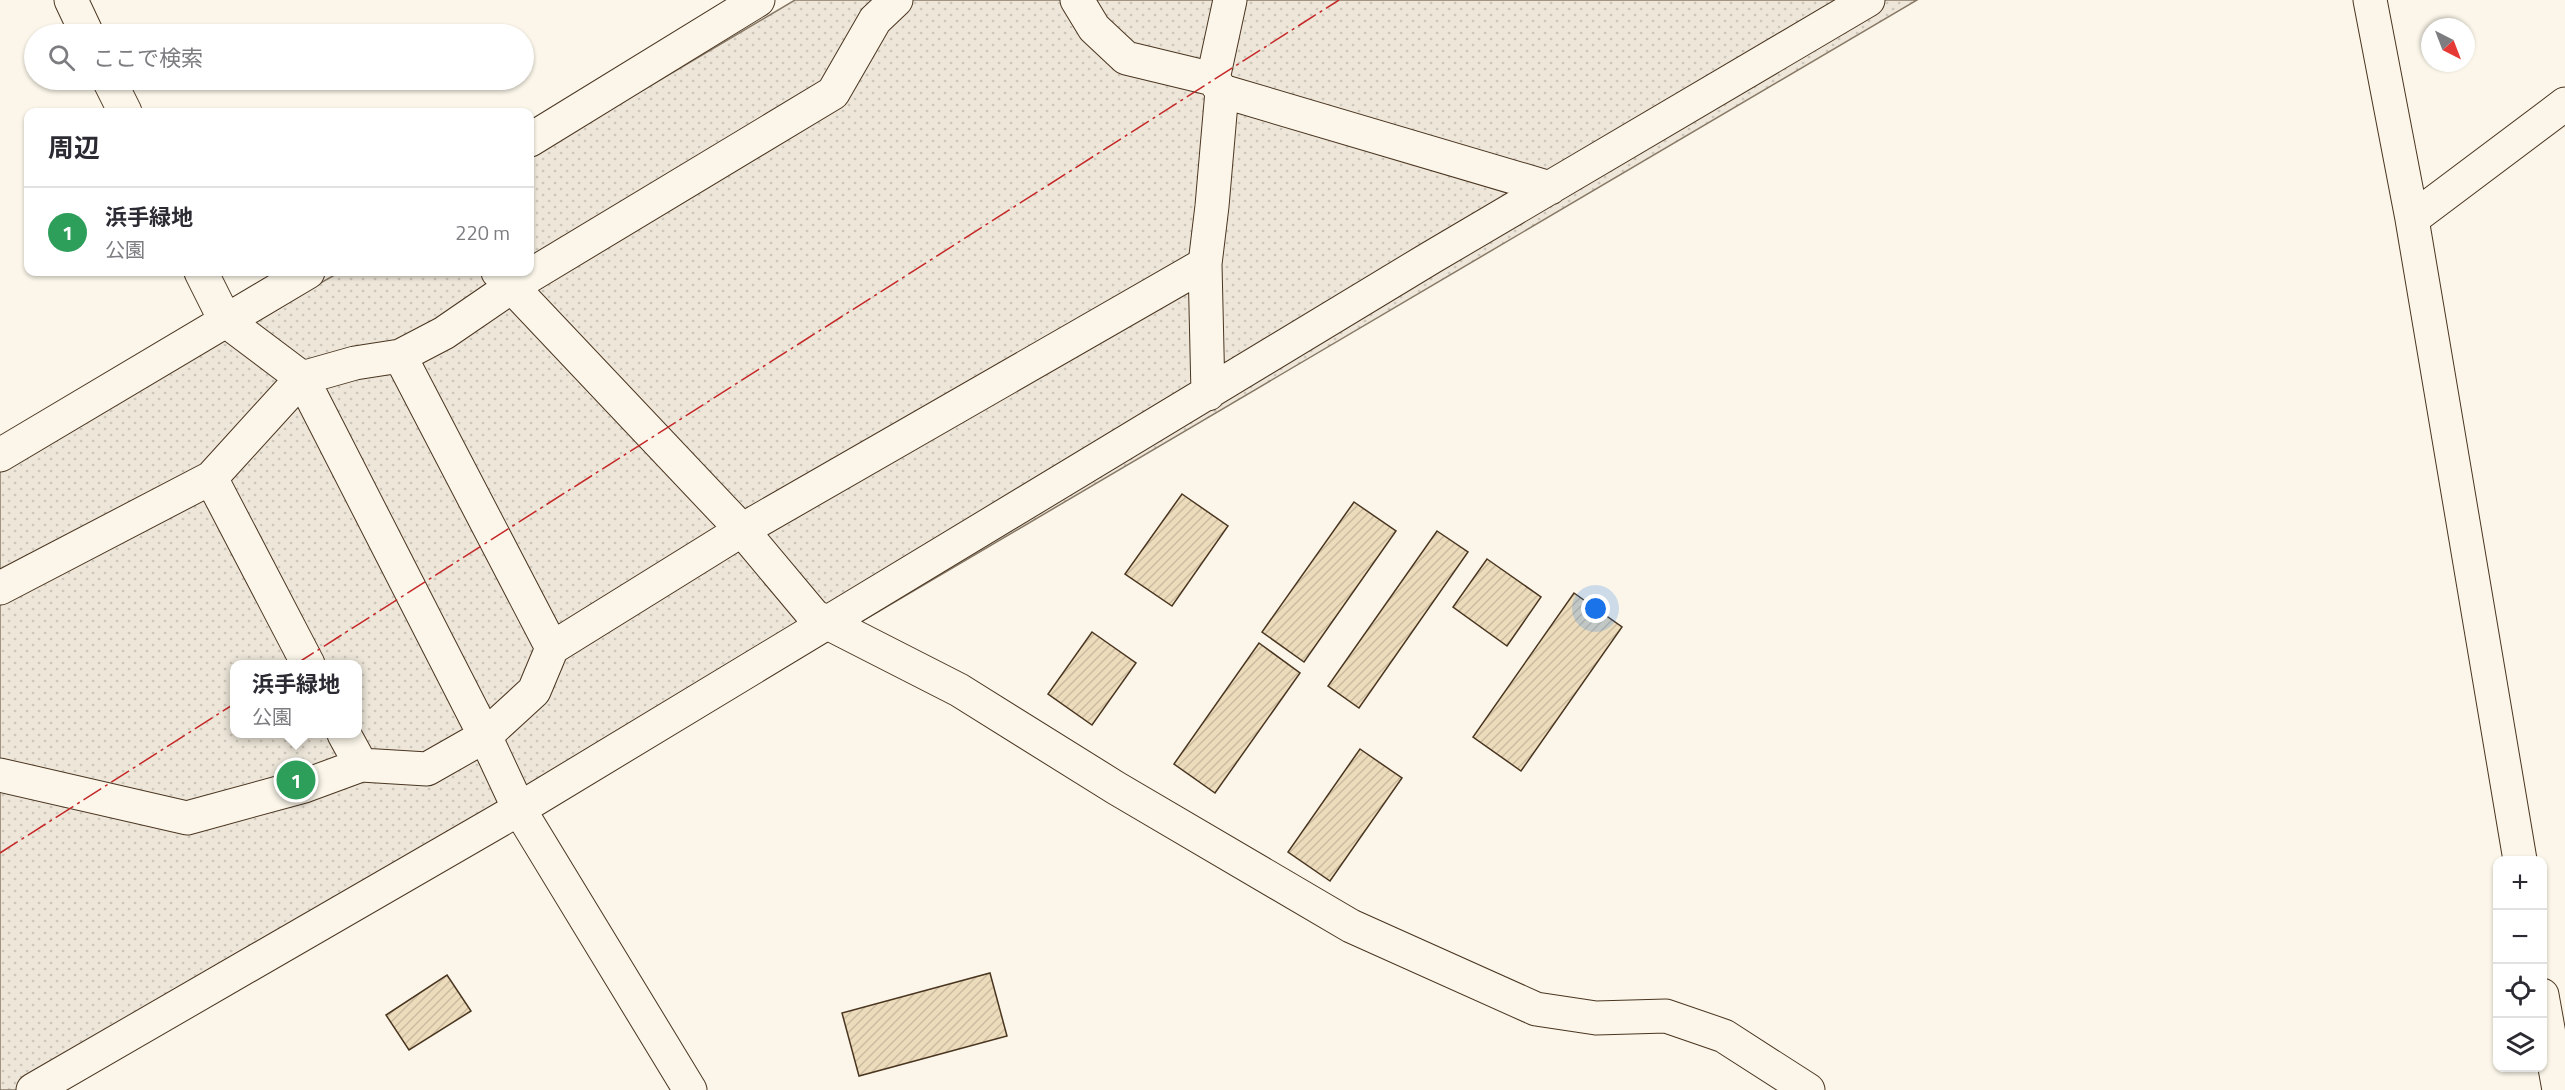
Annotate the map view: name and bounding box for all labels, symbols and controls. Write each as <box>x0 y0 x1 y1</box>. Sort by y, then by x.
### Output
north arrow <box>2421 18 2475 72</box>
search box <box>24 24 534 90</box>
icon: search <box>45 41 78 74</box>
text: ここで検索 <box>93 41 203 75</box>
text: 周辺 <box>48 128 100 167</box>
text: 浜手緑地 <box>105 200 193 234</box>
text: 1 <box>62 217 73 248</box>
text: 220 m <box>455 217 510 248</box>
text: 公園 <box>105 234 145 265</box>
your location <box>1581 594 1610 623</box>
popup <box>230 660 362 738</box>
text: 浜手緑地 <box>252 667 340 701</box>
text: 公園 <box>252 701 292 732</box>
pin: 1 <box>276 758 316 802</box>
map controls <box>2493 856 2547 1072</box>
button: + <box>2493 856 2547 910</box>
button: − <box>2493 910 2547 964</box>
button: locate <box>2493 964 2547 1018</box>
button: layers <box>2493 1018 2547 1072</box>

